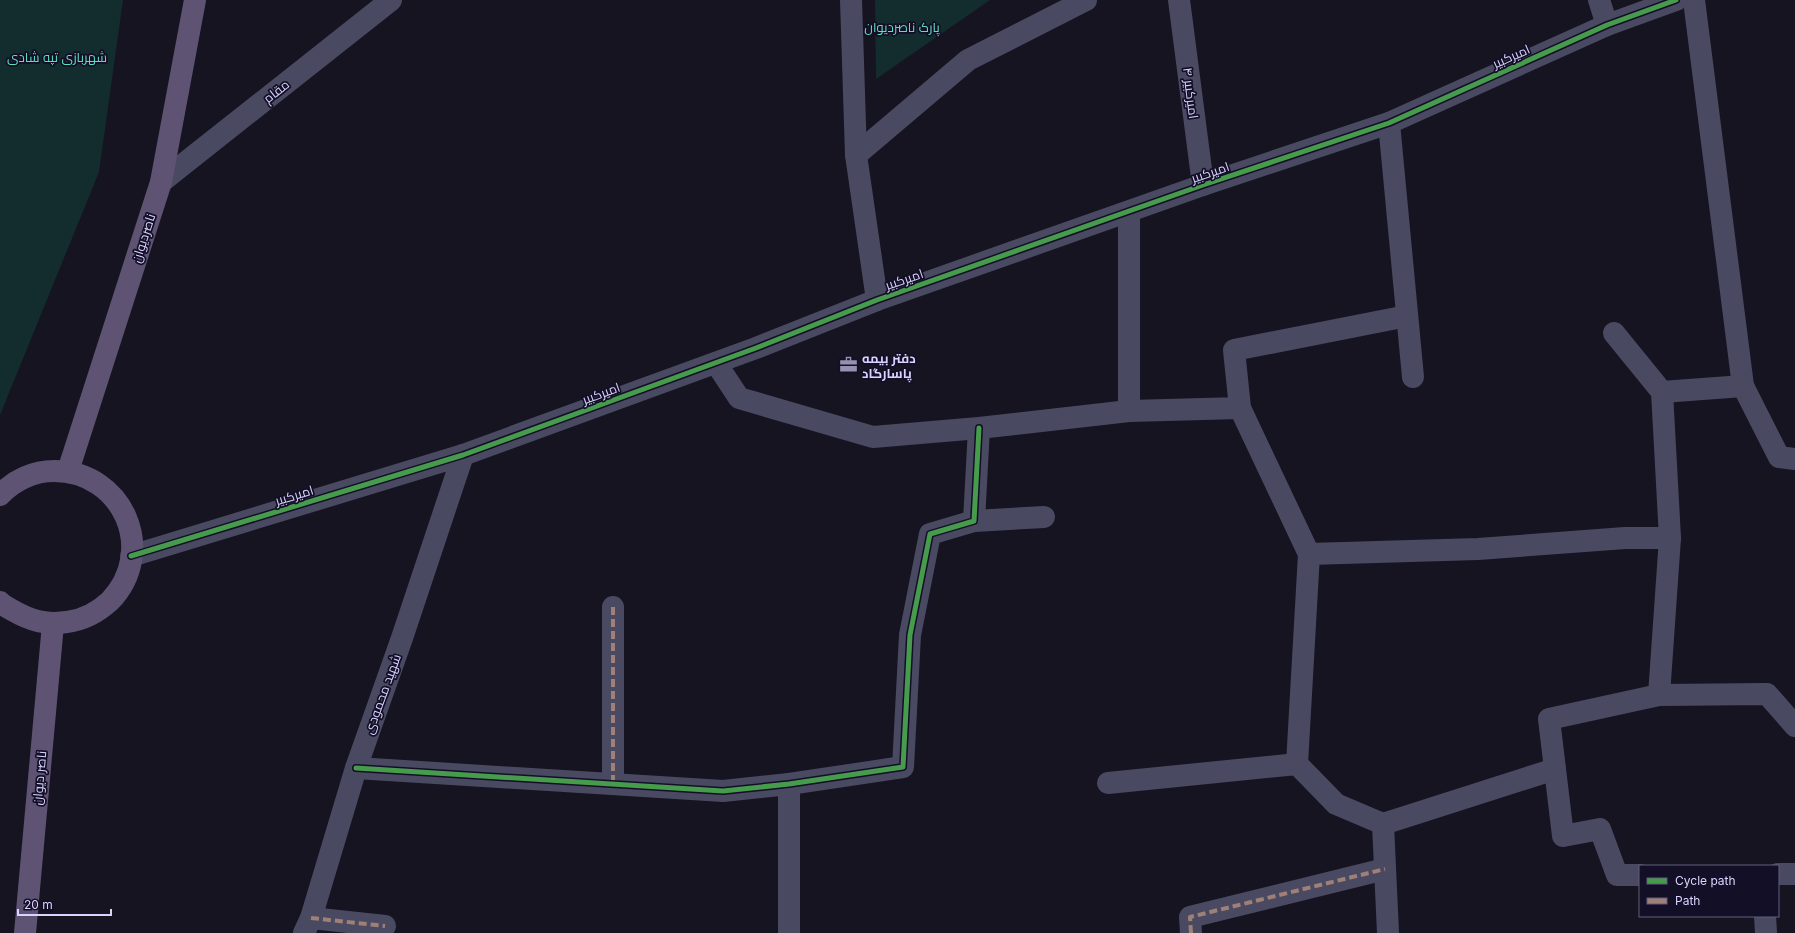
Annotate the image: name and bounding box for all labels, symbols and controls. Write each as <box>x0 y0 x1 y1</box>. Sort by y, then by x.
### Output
park label: پارک ناصردیوان <box>864 19 940 37</box>
street label: امیرکبیر <box>1489 41 1532 72</box>
park label: شهربازی تپه شادی <box>7 49 107 66</box>
street label: امیرکبیر ۴ <box>1180 66 1202 120</box>
street label: مقام <box>260 76 293 108</box>
street label: امیرکبیر <box>1188 158 1231 186</box>
street label: ناصردیوان <box>128 211 158 265</box>
street label: امیرکبیر <box>882 265 925 293</box>
place label: دفتر بیمه پاسارگاد <box>862 350 916 383</box>
office icon: دفتر بیمه پاسارگاد <box>839 355 859 375</box>
street label: امیرکبیر <box>579 379 622 408</box>
street label: امیرکبیر <box>272 482 315 509</box>
street label: شهید محمودی <box>360 652 404 736</box>
street label: ناصر دیوان <box>29 750 49 806</box>
legend <box>1639 865 1779 917</box>
text: Cycle path <box>1675 873 1736 888</box>
scale bar <box>18 891 111 917</box>
text: Path <box>1675 893 1700 908</box>
text: 20 m <box>24 897 53 912</box>

